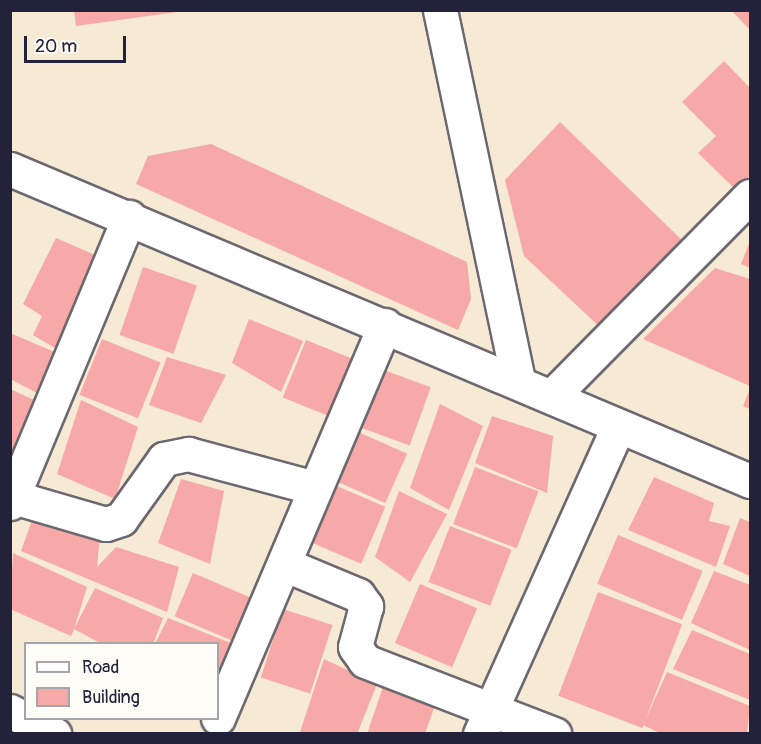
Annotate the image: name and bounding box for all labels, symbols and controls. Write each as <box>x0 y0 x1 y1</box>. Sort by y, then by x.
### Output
scale bar <box>27 24 129 62</box>
text: 20 m <box>35 35 77 58</box>
legend <box>24 642 219 720</box>
text: Road <box>82 656 119 679</box>
text: Building <box>82 686 140 709</box>

